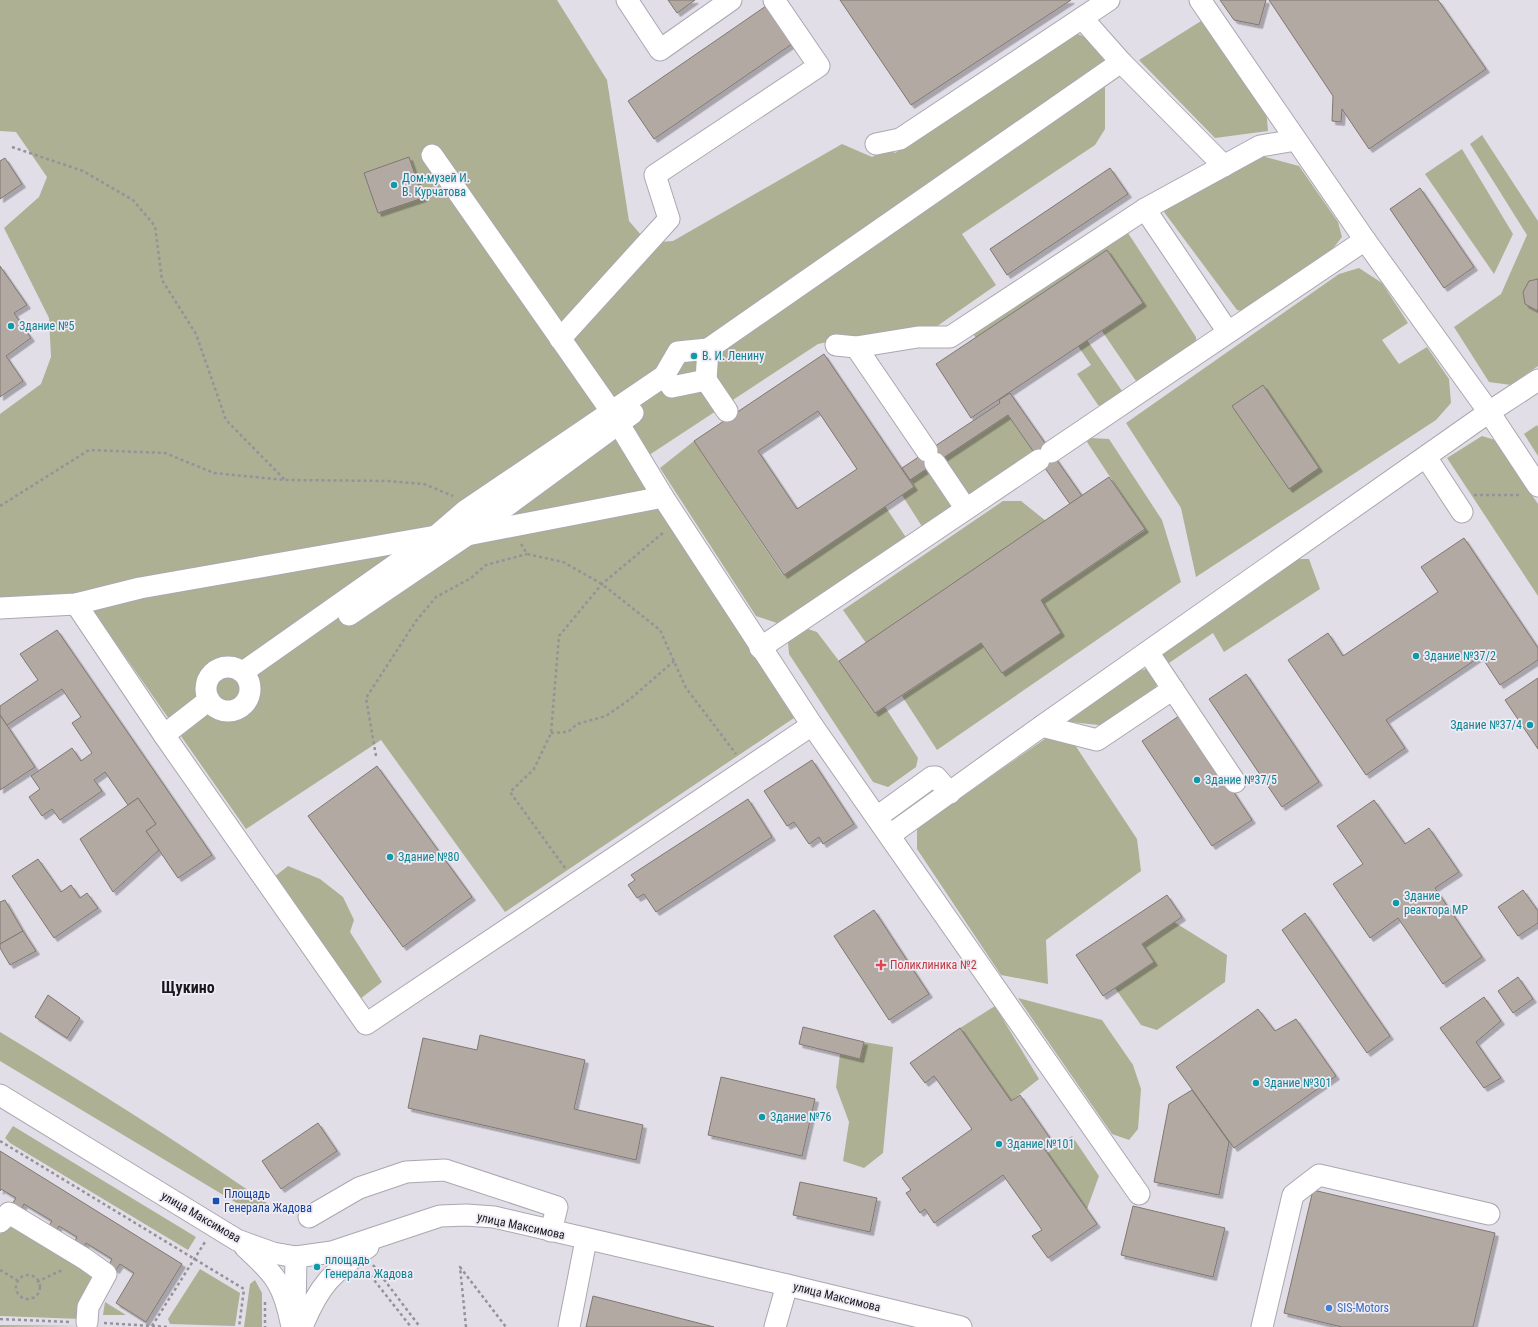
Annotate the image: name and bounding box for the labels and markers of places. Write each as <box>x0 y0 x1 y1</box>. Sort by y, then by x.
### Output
place label: Дом-музей И. В. Курчатова <box>402 171 470 199</box>
marker: Дом-музей И. В. Курчатова <box>389 180 399 190</box>
place label: Здание №5 <box>19 319 75 333</box>
marker: Здание №5 <box>6 321 16 331</box>
place label: В. И. Ленину <box>702 349 764 363</box>
marker: В. И. Ленину <box>689 351 699 361</box>
place label: Здание №37/2 <box>1424 649 1496 663</box>
marker: Здание №37/2 <box>1411 651 1421 661</box>
place label: Здание №37/4 <box>1450 718 1522 732</box>
marker: Здание №37/4 <box>1525 720 1535 730</box>
place label: Здание №37/5 <box>1205 773 1277 787</box>
marker: Здание №37/5 <box>1192 775 1202 785</box>
place label: Здание №80 <box>398 850 460 864</box>
marker: Здание №80 <box>385 852 395 862</box>
place label: Здание реактора МР <box>1404 889 1468 917</box>
marker: Здание реактора МР <box>1391 898 1401 908</box>
place label: Поликлиника №2 <box>890 958 977 972</box>
marker: Поликлиника №2 <box>875 959 887 971</box>
place label: Здание №301 <box>1264 1076 1331 1090</box>
marker: Здание №301 <box>1251 1078 1261 1088</box>
place label: Здание №76 <box>770 1110 832 1124</box>
marker: Здание №76 <box>757 1112 767 1122</box>
place label: Здание №101 <box>1007 1137 1074 1151</box>
marker: Здание №101 <box>994 1139 1004 1149</box>
place label: Площадь Генерала Жадова <box>224 1187 312 1215</box>
marker: Площадь Генерала Жадова <box>211 1196 221 1206</box>
place label: площадь Генерала Жадова <box>325 1253 413 1281</box>
marker: площадь Генерала Жадова <box>312 1262 322 1272</box>
place label: SIS-Motors <box>1337 1301 1389 1315</box>
marker: SIS-Motors <box>1324 1303 1334 1313</box>

